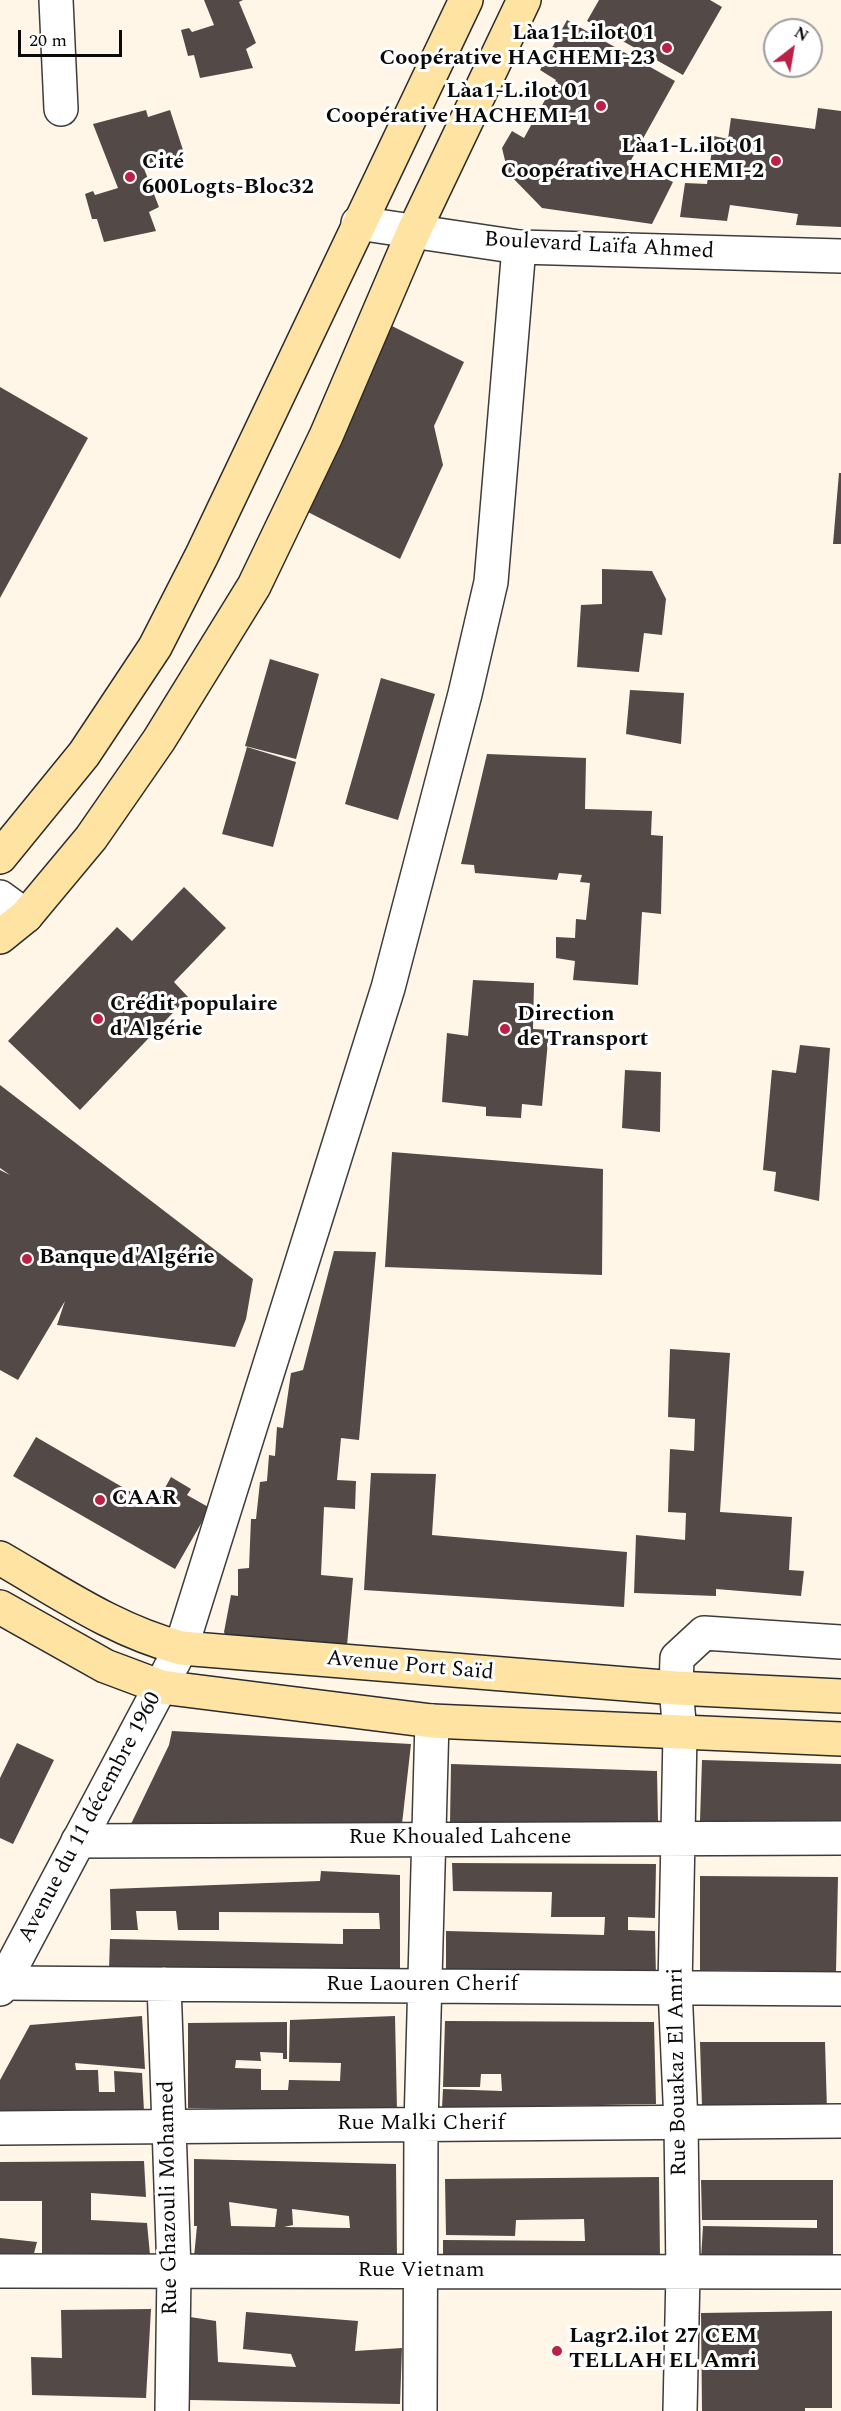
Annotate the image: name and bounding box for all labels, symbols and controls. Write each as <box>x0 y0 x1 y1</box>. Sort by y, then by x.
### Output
scale bar <box>21 18 124 56</box>
north arrow <box>763 18 823 78</box>
text: N <box>789 21 813 48</box>
place label: Làa1-L.ilot 01 Coopérative HACHEMI-23 <box>380 22 655 74</box>
text: 20 m <box>29 27 67 54</box>
marker: Làa1-L.ilot 01 Coopérative HACHEMI-23 <box>660 41 674 55</box>
place label: Làa1-L.ilot 01 Coopérative HACHEMI-1 <box>326 80 589 132</box>
marker: Làa1-L.ilot 01 Coopérative HACHEMI-1 <box>594 99 608 113</box>
place label: Làa1-L.ilot 01 Coopérative HACHEMI-2 <box>501 135 764 186</box>
place label: Cité 600Logts-Bloc32 <box>142 151 314 202</box>
marker: Làa1-L.ilot 01 Coopérative HACHEMI-2 <box>769 154 783 168</box>
marker: Cité 600Logts-Bloc32 <box>123 170 137 184</box>
street label: Boulevard Laïfa Ahmed <box>483 228 715 266</box>
place label: Crédit populaire d'Algérie <box>110 993 278 1044</box>
place label: Direction de Transport <box>517 1003 648 1054</box>
marker: Crédit populaire d'Algérie <box>91 1012 105 1026</box>
marker: Direction de Transport <box>498 1022 512 1036</box>
place label: Banque d'Algérie <box>39 1246 215 1272</box>
marker: Banque d'Algérie <box>20 1252 34 1266</box>
place label: CAAR <box>112 1487 177 1513</box>
marker: CAAR <box>93 1493 107 1507</box>
street label: Avenue Port Saïd <box>325 1647 495 1687</box>
street label: Avenue du 11 décembre 1960 <box>14 1688 168 1948</box>
street label: Rue Khoualed Lahcene <box>349 1826 571 1852</box>
street label: Rue Bouakaz El Amri <box>664 1968 694 2176</box>
street label: Rue Laouren Cherif <box>326 1973 518 1999</box>
street label: Rue Ghazouli Mohamed <box>155 2080 185 2316</box>
street label: Rue Malki Cherif <box>337 2112 505 2138</box>
street label: Rue Vietnam <box>357 2259 485 2285</box>
place label: Lagr2.ilot 27 CEM TELLAH EL Amri <box>569 2325 757 2376</box>
marker: Lagr2.ilot 27 CEM TELLAH EL Amri <box>550 2344 564 2358</box>

